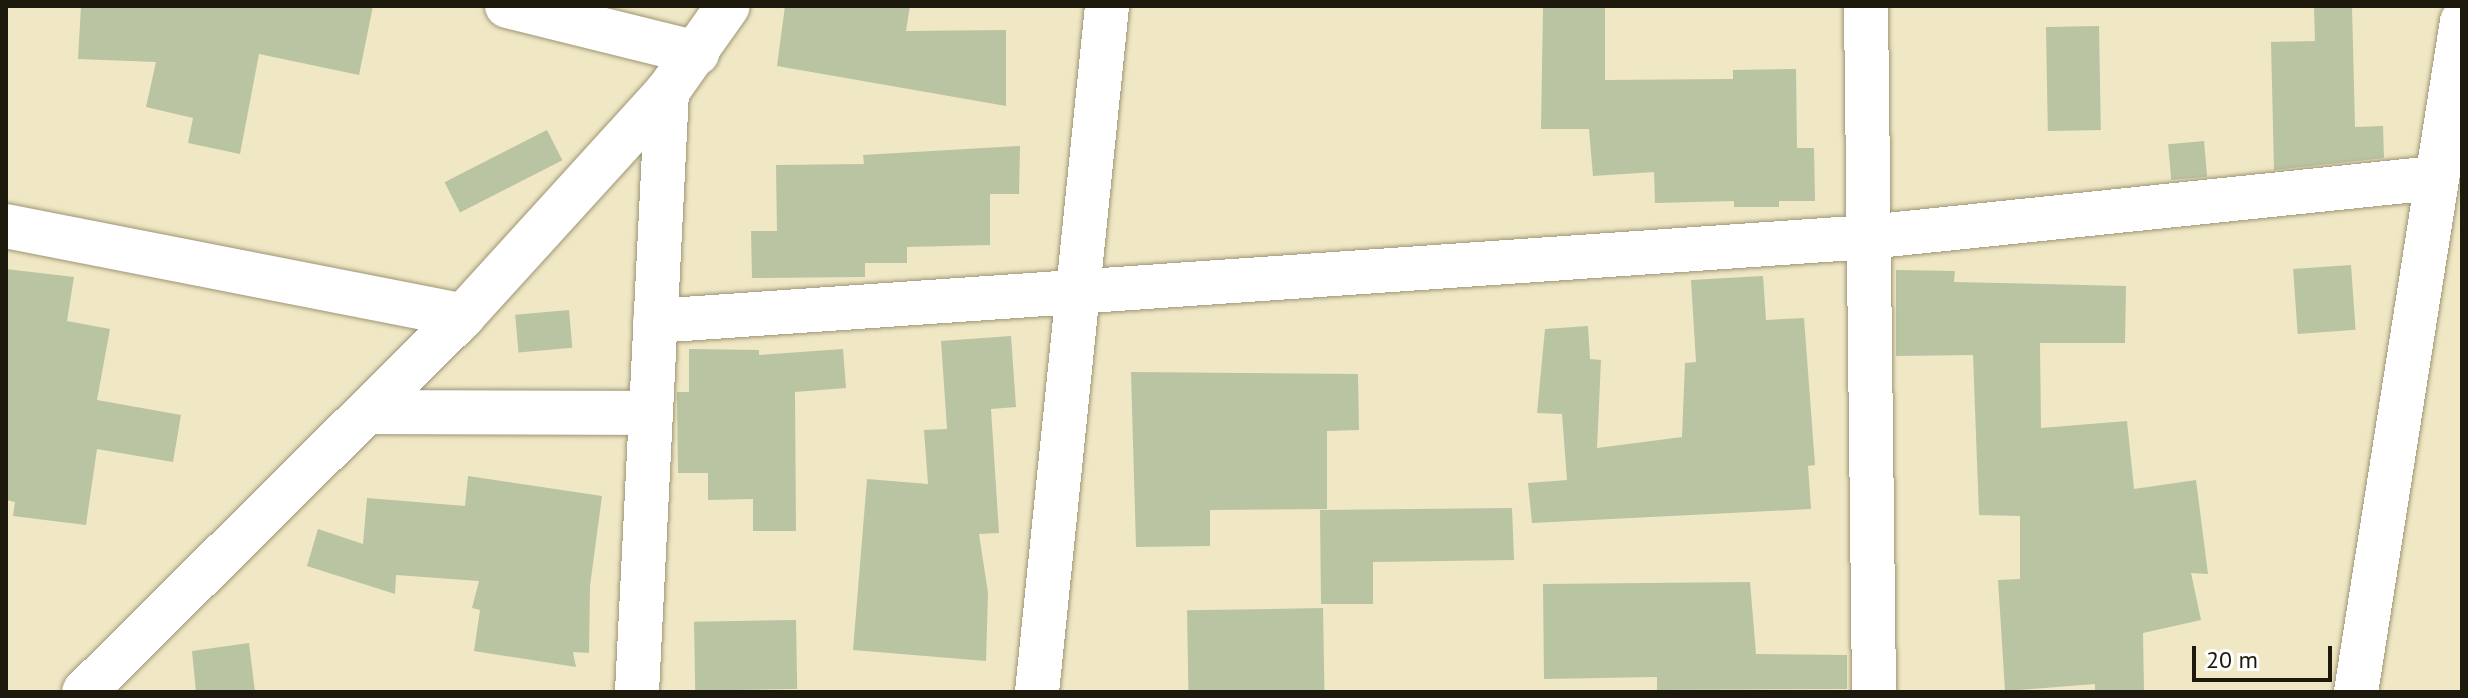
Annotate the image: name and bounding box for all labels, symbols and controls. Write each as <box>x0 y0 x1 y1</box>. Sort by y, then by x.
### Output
scale bar <box>2196 630 2336 680</box>
text: 20 m <box>2206 644 2258 675</box>

